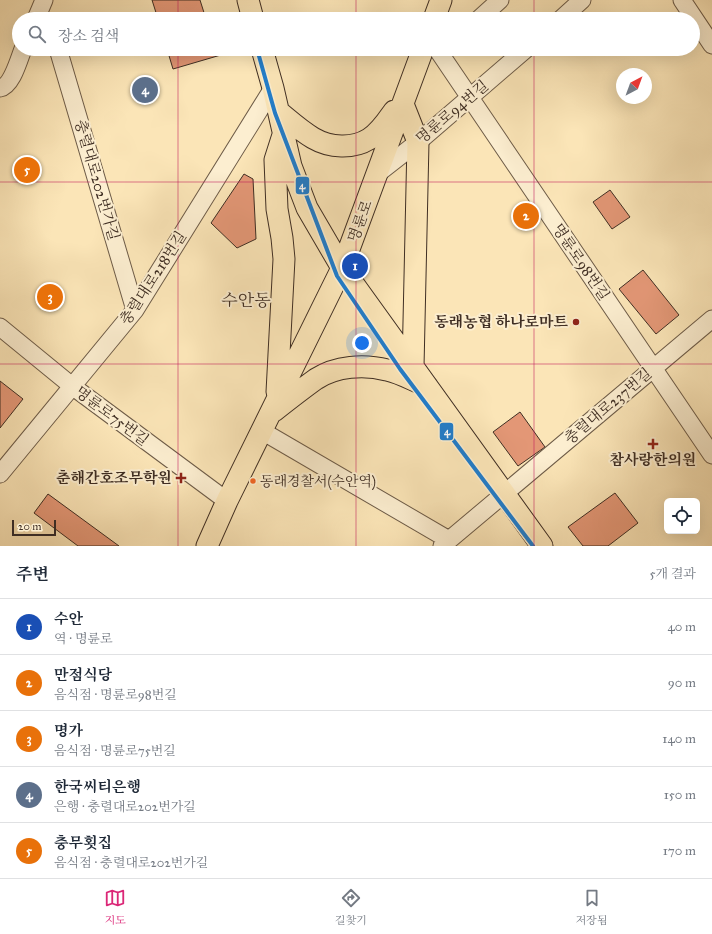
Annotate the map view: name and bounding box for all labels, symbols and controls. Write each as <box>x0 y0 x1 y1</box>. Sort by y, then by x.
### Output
search box <box>12 12 700 56</box>
icon: search <box>26 23 48 45</box>
text: 장소 검색 <box>58 27 119 45</box>
north arrow <box>616 68 652 104</box>
pin: 4 <box>132 75 158 105</box>
street label: 명륜로94번길 <box>412 77 492 147</box>
street label: 충렬대로202번가길 <box>71 117 123 243</box>
pin: 5 <box>14 155 40 185</box>
line badge: 4 <box>295 176 310 195</box>
text: 4 <box>299 179 306 193</box>
street label: 명륜로 <box>344 197 376 245</box>
pin: 2 <box>513 201 539 231</box>
street label: 명륜로98번길 <box>549 220 613 304</box>
street label: 충렬대로218번길 <box>116 228 190 328</box>
pin: 1 <box>342 251 368 281</box>
pin: 3 <box>37 282 63 312</box>
district label: 수안동 <box>221 290 271 311</box>
place label: 동래농협 하나로마트 <box>434 313 568 331</box>
marker: 동래농협 하나로마트 <box>571 317 581 327</box>
your location <box>352 333 372 353</box>
street label: 충렬대로237번길 <box>561 364 655 448</box>
street label: 명륜로75번길 <box>72 383 152 449</box>
line badge: 4 <box>439 422 454 441</box>
text: 4 <box>444 425 451 439</box>
marker: 참사랑한의원 <box>647 438 659 450</box>
place label: 참사랑한의원 <box>610 451 696 469</box>
place label: 춘해간호조무학원 <box>56 469 172 487</box>
marker: 춘해간호조무학원 <box>175 472 187 484</box>
place label: 동래경찰서(수안역) <box>260 473 376 491</box>
marker: 동래경찰서(수안역) <box>248 476 258 486</box>
map controls <box>664 498 700 534</box>
button: locate <box>664 498 700 534</box>
scale bar <box>12 518 56 537</box>
text: 20 m <box>18 520 41 533</box>
text: 주변 <box>16 564 49 585</box>
text: 5개 결과 <box>649 566 696 582</box>
text: 수안 <box>54 610 83 628</box>
text: 1 <box>26 619 32 635</box>
text: 40 m <box>667 619 696 635</box>
text: 역 · 명륜로 <box>54 631 113 647</box>
text: 만점식당 <box>54 666 112 684</box>
text: 2 <box>26 675 32 691</box>
text: 90 m <box>668 675 696 691</box>
text: 음식점 · 명륜로98번길 <box>54 687 177 703</box>
text: 명가 <box>54 722 83 740</box>
text: 3 <box>26 731 32 747</box>
text: 140 m <box>662 731 696 747</box>
text: 음식점 · 명륜로75번길 <box>54 743 176 759</box>
text: 한국씨티은행 <box>54 778 141 796</box>
text: 4 <box>25 787 33 803</box>
text: 150 m <box>664 787 696 803</box>
text: 은행 · 충렬대로202번가길 <box>54 799 196 815</box>
text: 충무횟집 <box>54 834 112 852</box>
text: 5 <box>26 843 32 859</box>
text: 170 m <box>663 843 696 859</box>
text: 음식점 · 충렬대로202번가길 <box>54 855 208 871</box>
tab: 지도 <box>104 887 126 927</box>
tab: 길찾기 <box>335 887 367 927</box>
tab: 저장됨 <box>576 887 608 927</box>

